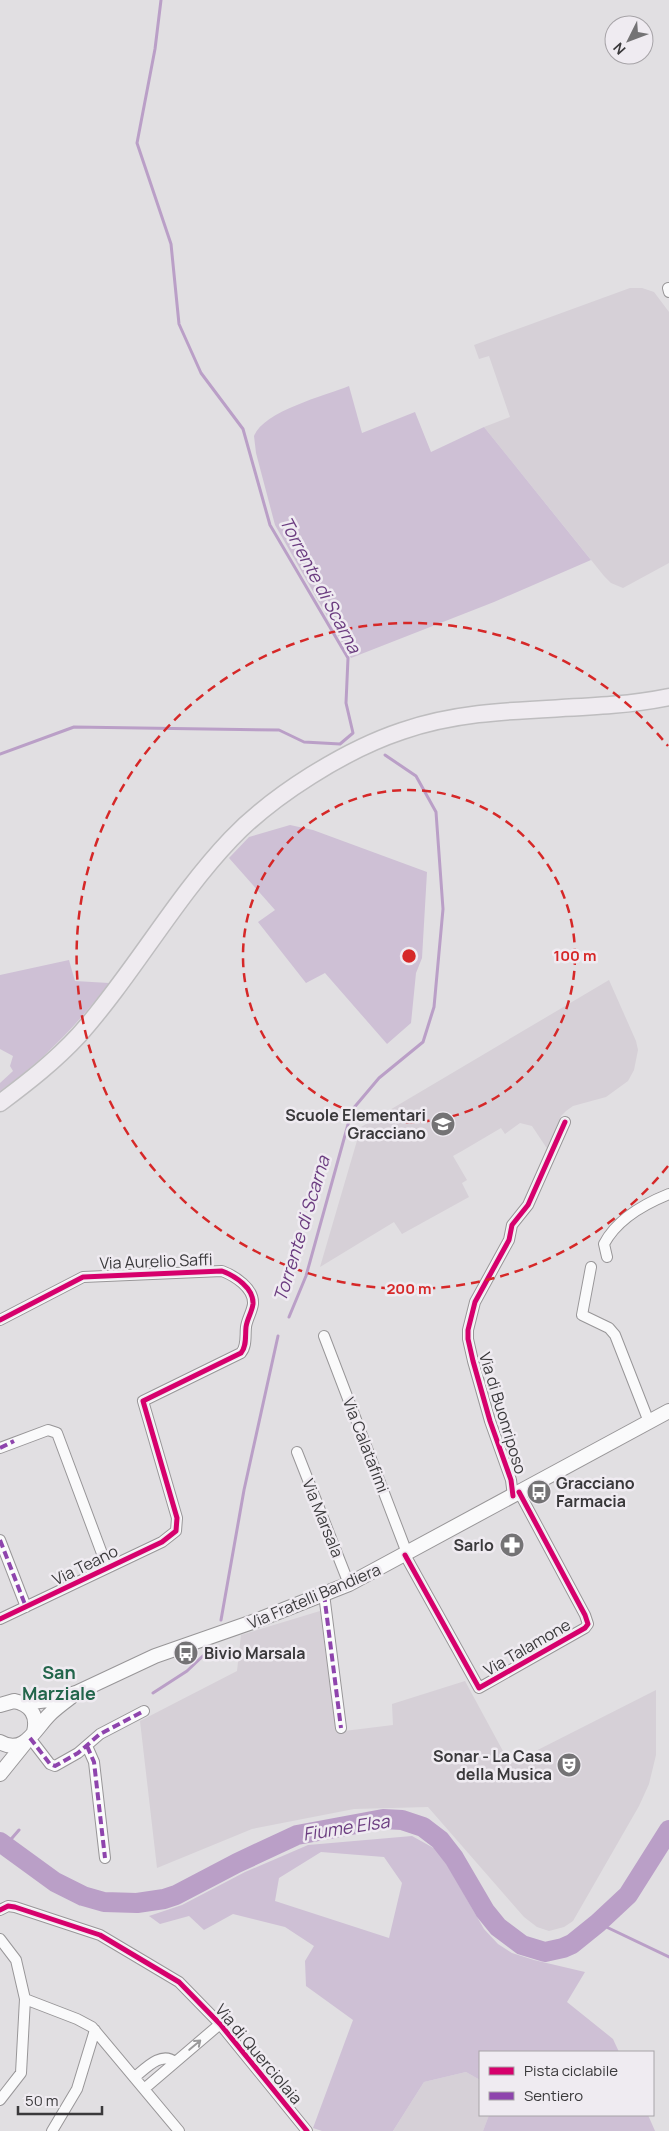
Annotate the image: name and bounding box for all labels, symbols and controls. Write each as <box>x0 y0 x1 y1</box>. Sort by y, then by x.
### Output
north arrow <box>604 15 654 65</box>
text: N <box>609 39 629 59</box>
water label: Torrente di Scarna <box>275 512 367 658</box>
text: 100 m <box>554 945 596 966</box>
centre of rings <box>400 947 418 965</box>
place label: Scuole Elementari Gracciano <box>285 1104 426 1144</box>
school or university icon: Scuole Elementari Gracciano <box>430 1111 456 1137</box>
water label: Torrente di Scarna <box>267 1152 335 1305</box>
street label: Via Aurelio Saffi <box>99 1248 213 1274</box>
text: 200 m <box>386 1278 432 1299</box>
street label: Via di Buonriposo <box>474 1349 532 1477</box>
street label: Via Calatafimi <box>338 1394 394 1496</box>
place label: Gracciano Farmacia <box>556 1472 635 1512</box>
street label: Via Marsala <box>297 1475 349 1561</box>
bus stop icon: Gracciano Farmacia <box>526 1479 552 1505</box>
pharmacy icon: Sarlo <box>499 1532 525 1558</box>
place label: Sarlo <box>454 1534 494 1556</box>
street label: Via Teano <box>49 1540 121 1590</box>
street label: Via Fratelli Bandiera <box>244 1558 384 1634</box>
street label: Via Talamone <box>480 1613 574 1681</box>
bus stop icon: Bivio Marsala <box>173 1640 199 1666</box>
place label: Bivio Marsala <box>204 1642 306 1664</box>
district label: San Marziale <box>22 1660 96 1705</box>
place label: Sonar - La Casa della Musica <box>433 1745 552 1785</box>
theatre icon: Sonar - La Casa della Musica <box>556 1752 582 1778</box>
water label: Fiume Elsa <box>301 1808 392 1846</box>
street label: Via di Querciolaia <box>210 1999 308 2109</box>
one-way arrow <box>188 2040 201 2051</box>
legend <box>479 2051 654 2116</box>
text: Pista ciclabile <box>524 2060 618 2081</box>
scale bar <box>18 2084 101 2116</box>
text: Sentiero <box>524 2085 583 2106</box>
text: 50 m <box>25 2090 59 2111</box>

